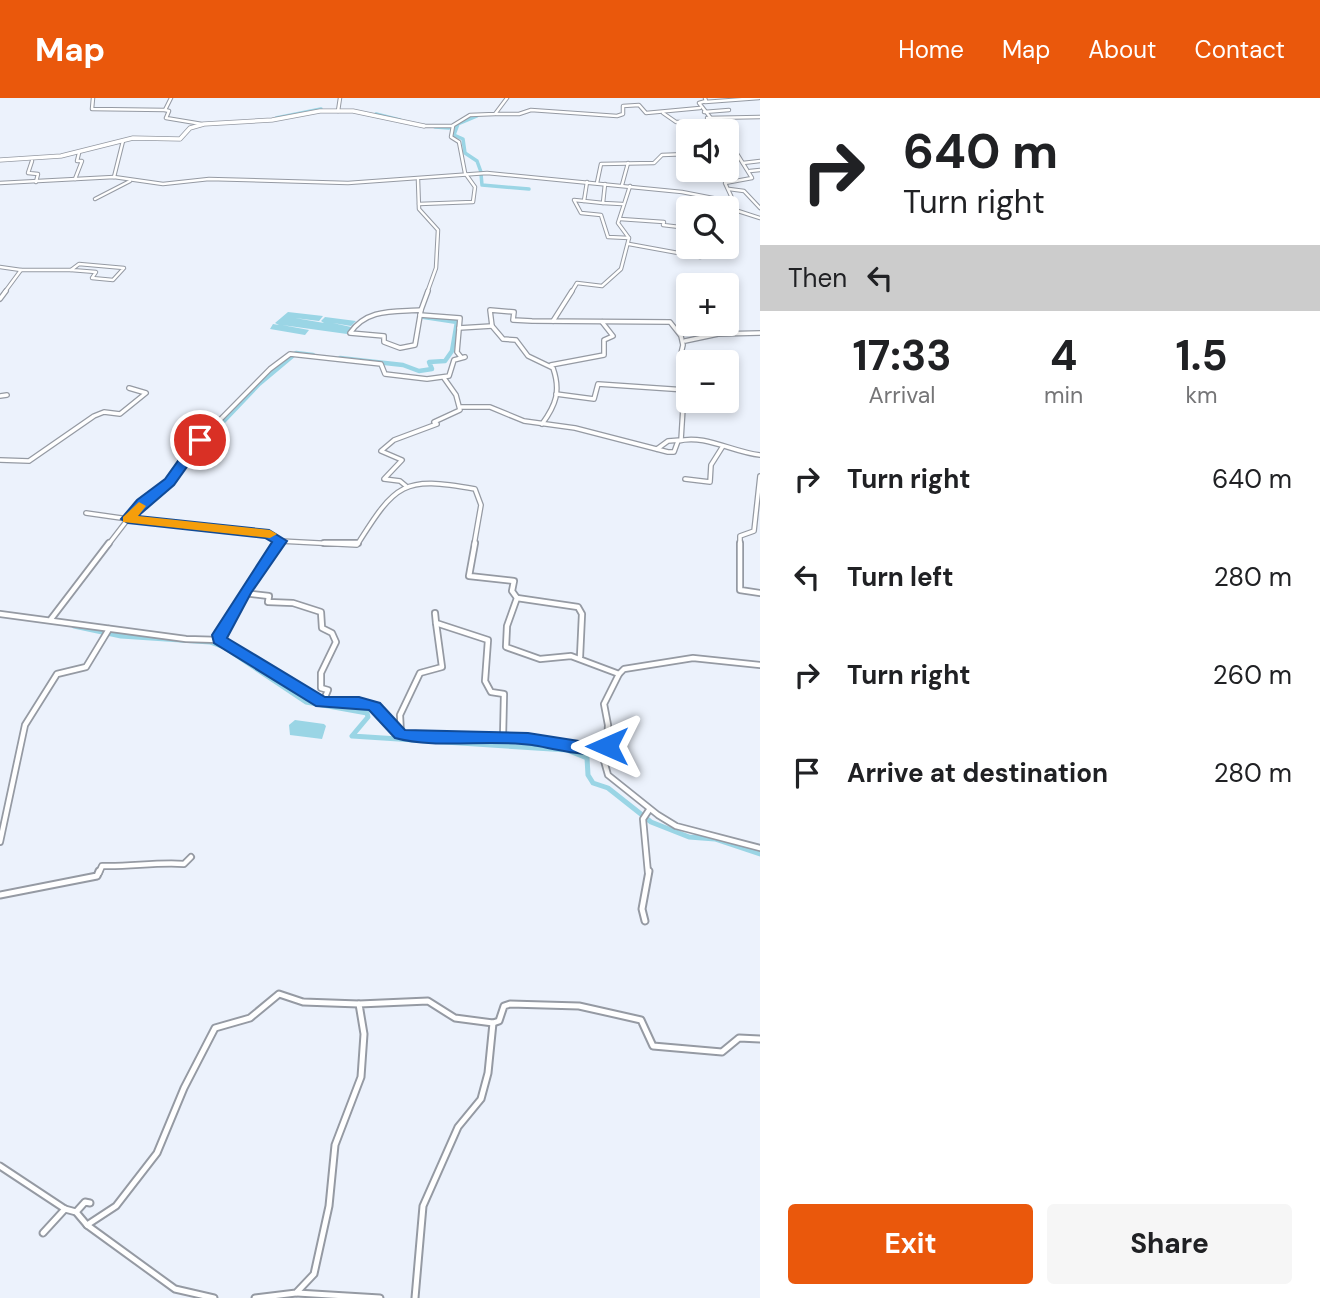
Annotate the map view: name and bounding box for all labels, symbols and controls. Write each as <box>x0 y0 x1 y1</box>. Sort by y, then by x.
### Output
text: Map <box>35 28 105 71</box>
text: Home <box>898 34 964 65</box>
text: Map <box>1002 34 1050 65</box>
text: About <box>1088 34 1157 65</box>
text: Contact <box>1195 34 1285 65</box>
map controls <box>676 119 739 413</box>
button: sound <box>676 119 739 182</box>
text: 640 m <box>903 119 1058 183</box>
icon: right <box>788 126 879 217</box>
text: Turn right <box>903 181 1045 223</box>
button: search <box>676 196 739 259</box>
icon: left <box>861 259 899 297</box>
text: Then <box>788 261 847 295</box>
button: + <box>676 273 739 336</box>
text: 17:33 <box>852 328 952 383</box>
text: 4 <box>1050 328 1077 383</box>
text: 1.5 <box>1176 328 1228 383</box>
button: − <box>676 350 739 413</box>
text: Arrival <box>868 380 935 410</box>
text: min <box>1044 380 1083 410</box>
text: km <box>1186 380 1218 410</box>
pin <box>170 410 230 470</box>
icon: arrive <box>181 421 219 459</box>
icon: right <box>788 460 826 498</box>
text: Turn right <box>847 462 971 496</box>
text: 640 m <box>1212 462 1292 496</box>
icon: left <box>788 558 826 596</box>
text: Turn left <box>847 560 954 594</box>
text: 280 m <box>1214 560 1292 594</box>
icon: right <box>788 656 826 694</box>
text: Turn right <box>847 658 971 692</box>
text: 260 m <box>1213 658 1292 692</box>
position arrow <box>570 709 644 783</box>
icon: arrive <box>788 754 826 792</box>
text: Arrive at destination <box>847 756 1108 790</box>
text: 280 m <box>1214 756 1292 790</box>
button: Exit <box>788 1204 1033 1284</box>
button: Share <box>1047 1204 1292 1284</box>

